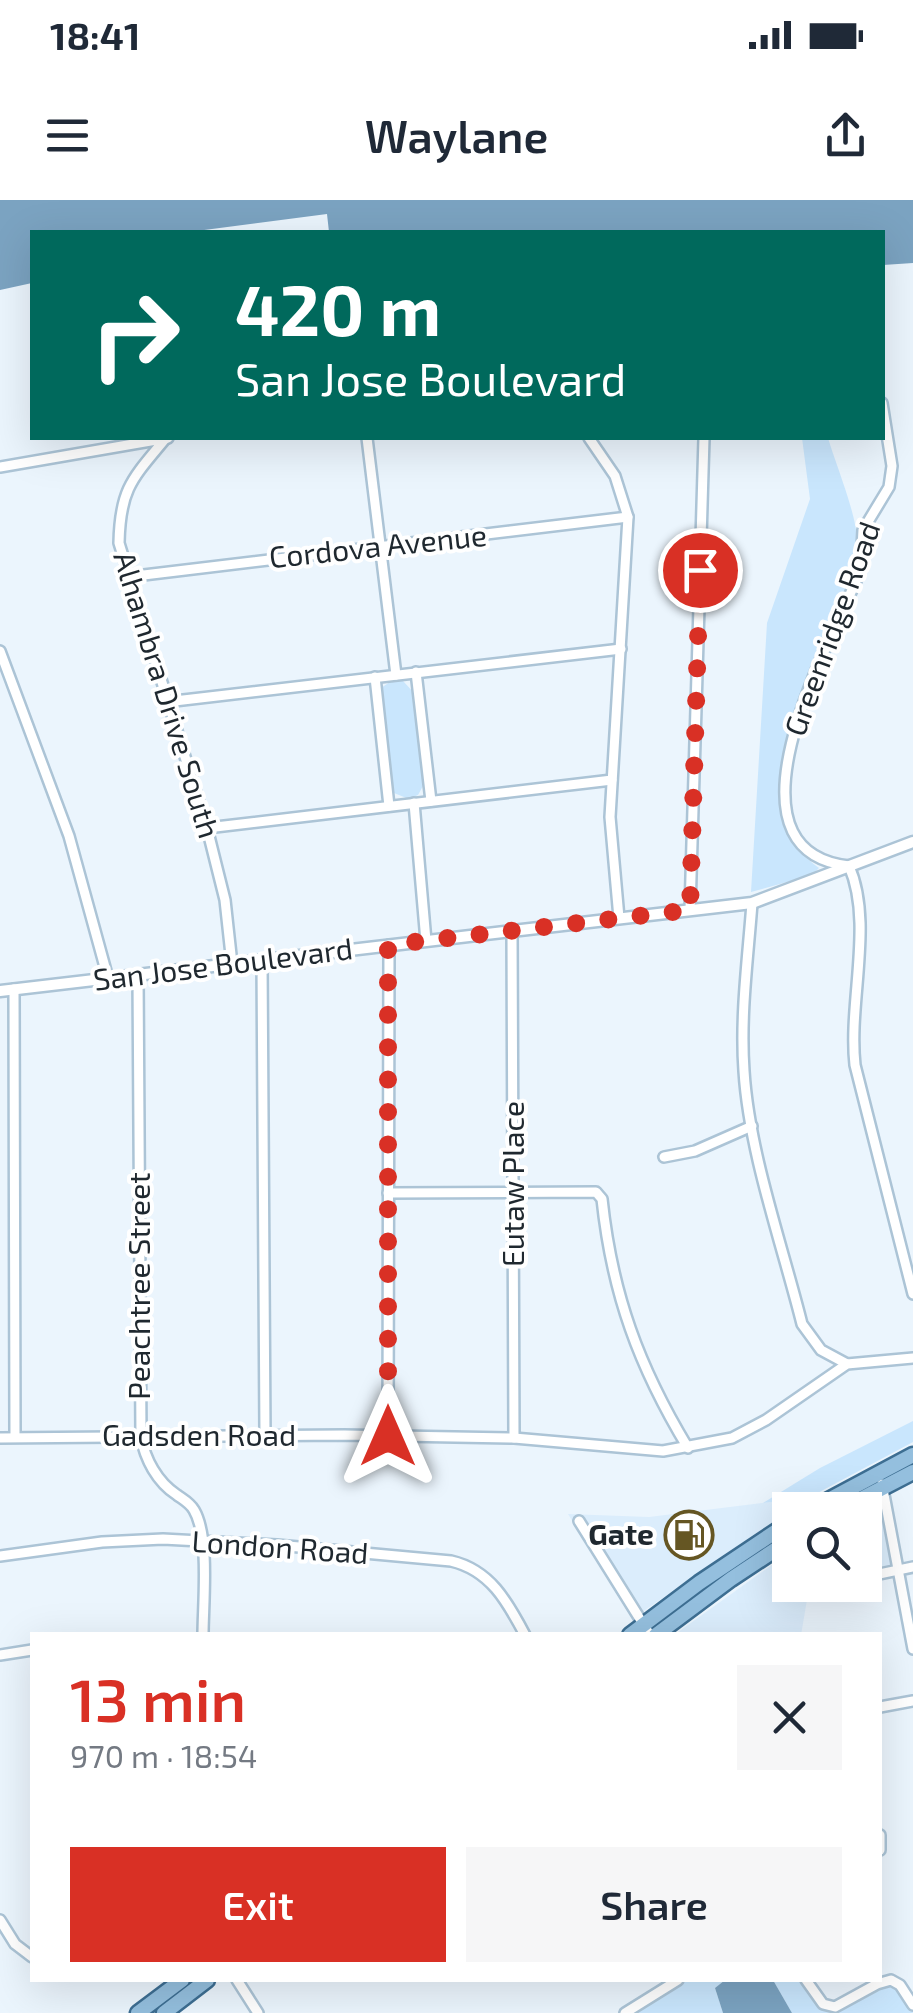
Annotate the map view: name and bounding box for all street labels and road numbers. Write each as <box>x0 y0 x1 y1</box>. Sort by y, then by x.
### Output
street label: Cordova Avenue <box>267 516 488 574</box>
street label: Greenridge Road <box>776 516 887 740</box>
street label: Alhambra Drive South <box>107 547 229 842</box>
street label: San Jose Boulevard <box>91 929 354 997</box>
street label: Eutaw Place <box>494 1101 530 1267</box>
street label: Peachtree Street <box>120 1172 156 1400</box>
street label: Gadsden Road <box>102 1416 296 1452</box>
street label: London Road <box>190 1522 370 1570</box>

